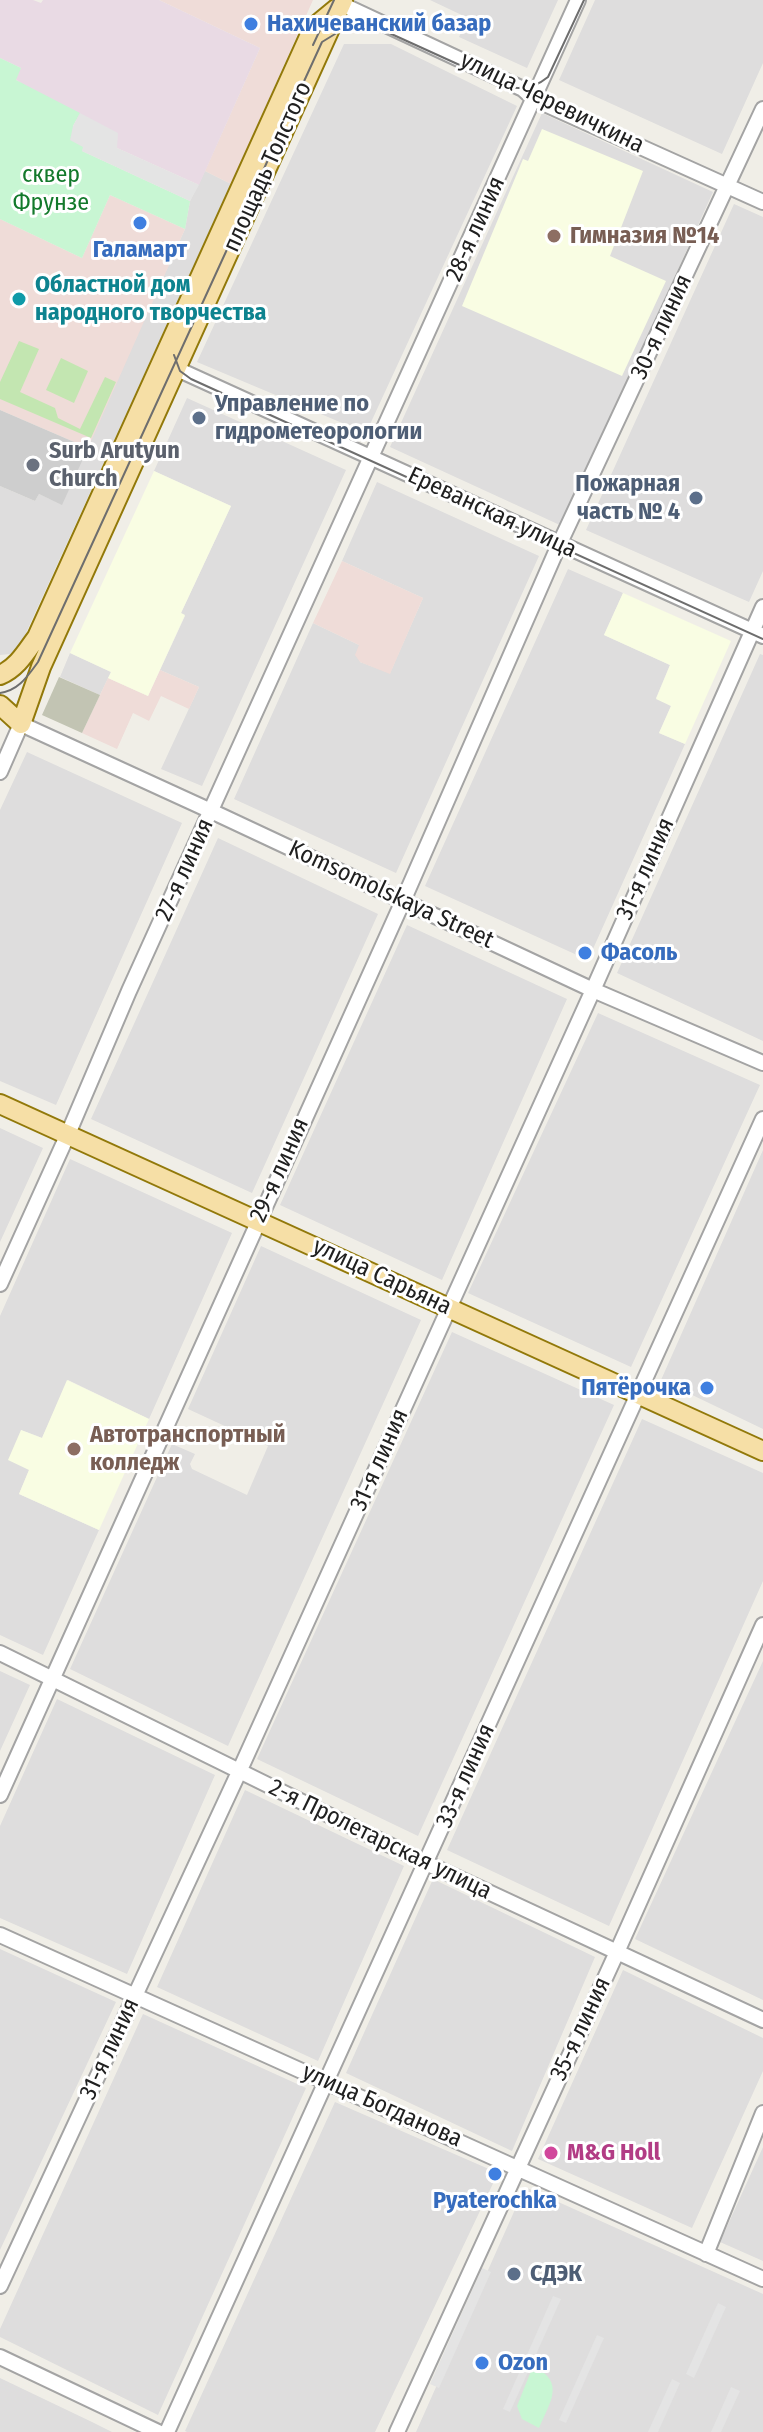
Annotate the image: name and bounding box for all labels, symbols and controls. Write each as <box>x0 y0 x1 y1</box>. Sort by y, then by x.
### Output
place label: Нахичеванский базар <box>267 10 491 38</box>
marker: Нахичеванский базар <box>242 15 260 33</box>
street label: улица Черевичкина <box>455 46 649 160</box>
street label: площадь Толстого <box>218 77 318 257</box>
park label: сквер Фрунзе <box>13 161 89 217</box>
street label: 28-я линия <box>440 172 512 286</box>
marker: Галамарт <box>131 214 149 232</box>
place label: Гимназия №14 <box>570 222 719 250</box>
marker: Гимназия №14 <box>545 227 563 245</box>
place label: Галамарт <box>93 236 187 264</box>
street label: 30-я линия <box>625 270 699 384</box>
place label: Областной дом народного творчества <box>35 271 267 327</box>
marker: Областной дом народного творчества <box>10 290 28 308</box>
place label: Управление по гидрометеорологии <box>215 390 422 446</box>
marker: Управление по гидрометеорологии <box>190 409 208 427</box>
place label: Surb Arutyun Church <box>49 437 180 493</box>
marker: Surb Arutyun Church <box>24 456 42 474</box>
street label: Ереванская улица <box>403 461 581 565</box>
place label: Пожарная часть № 4 <box>575 470 680 526</box>
marker: Пожарная часть № 4 <box>687 489 705 507</box>
street label: 27-я линия <box>150 814 220 926</box>
street label: 31-я линия <box>611 814 681 924</box>
street label: Komsomolskaya Street <box>284 835 498 955</box>
place label: Фасоль <box>601 939 677 967</box>
marker: Фасоль <box>576 944 594 962</box>
street label: 29-я линия <box>244 1113 316 1227</box>
street label: улица Сарьяна <box>308 1232 456 1322</box>
place label: Пятёрочка <box>581 1374 691 1402</box>
marker: Пятёрочка <box>698 1379 716 1397</box>
street label: 31-я линия <box>345 1405 415 1515</box>
place label: Автотранспортный колледж <box>90 1421 286 1477</box>
marker: Автотранспортный колледж <box>65 1440 83 1458</box>
street label: 33-я линия <box>430 1720 502 1832</box>
street label: 2-я Пролетарская улица <box>264 1774 496 1906</box>
street label: 35-я линия <box>545 1973 617 2085</box>
street label: 31-я линия <box>74 1994 146 2104</box>
street label: улица Богданова <box>298 2058 466 2154</box>
place label: M&G Holl <box>567 2139 660 2167</box>
marker: M&G Holl <box>542 2144 560 2162</box>
marker: Pyaterochka <box>486 2165 504 2183</box>
place label: Pyaterochka <box>433 2187 557 2215</box>
place label: СДЭК <box>530 2260 582 2288</box>
marker: СДЭК <box>505 2265 523 2283</box>
place label: Ozon <box>498 2349 548 2377</box>
marker: Ozon <box>473 2354 491 2372</box>

